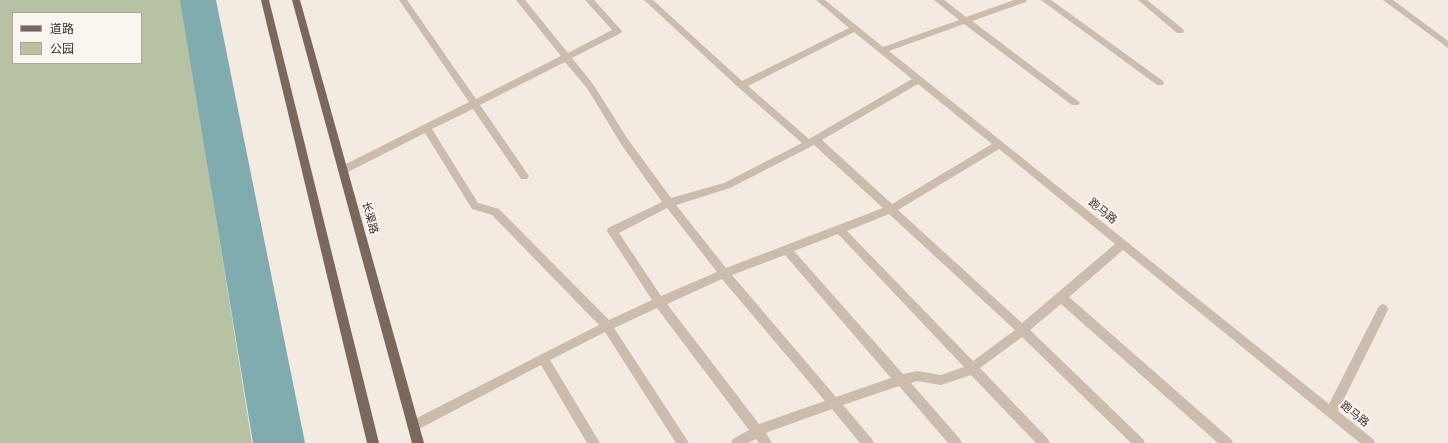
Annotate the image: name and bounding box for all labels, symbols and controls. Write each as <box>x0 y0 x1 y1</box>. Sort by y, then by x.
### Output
legend <box>12 12 142 64</box>
text: 道路 <box>50 21 74 38</box>
text: 公园 <box>50 41 74 58</box>
street label: 跑马路 <box>1085 196 1119 228</box>
street label: 长渠路 <box>358 200 380 236</box>
street label: 跑马路 <box>1337 399 1371 431</box>

